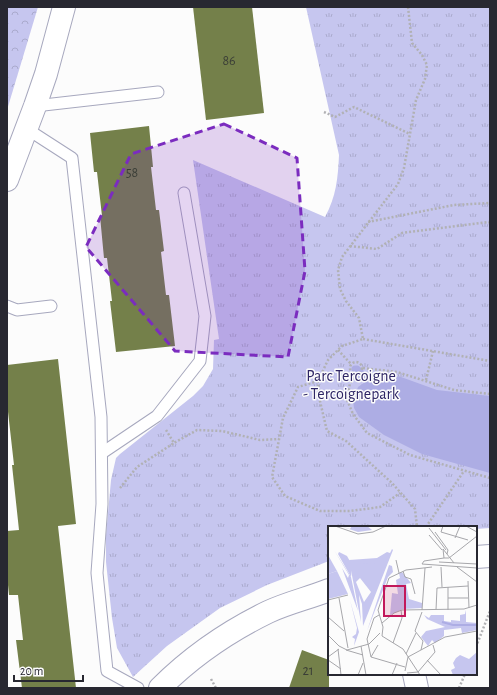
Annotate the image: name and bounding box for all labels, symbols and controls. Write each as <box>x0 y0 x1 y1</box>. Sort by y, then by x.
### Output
house number: 86 <box>222 54 236 68</box>
house number: 58 <box>126 166 138 180</box>
park label: Parc Tercoigne - Tercoignepark <box>303 368 400 402</box>
inset map <box>328 526 477 675</box>
scale bar <box>14 657 83 683</box>
house number: 21 <box>302 664 314 678</box>
text: 20 m <box>20 665 43 677</box>

